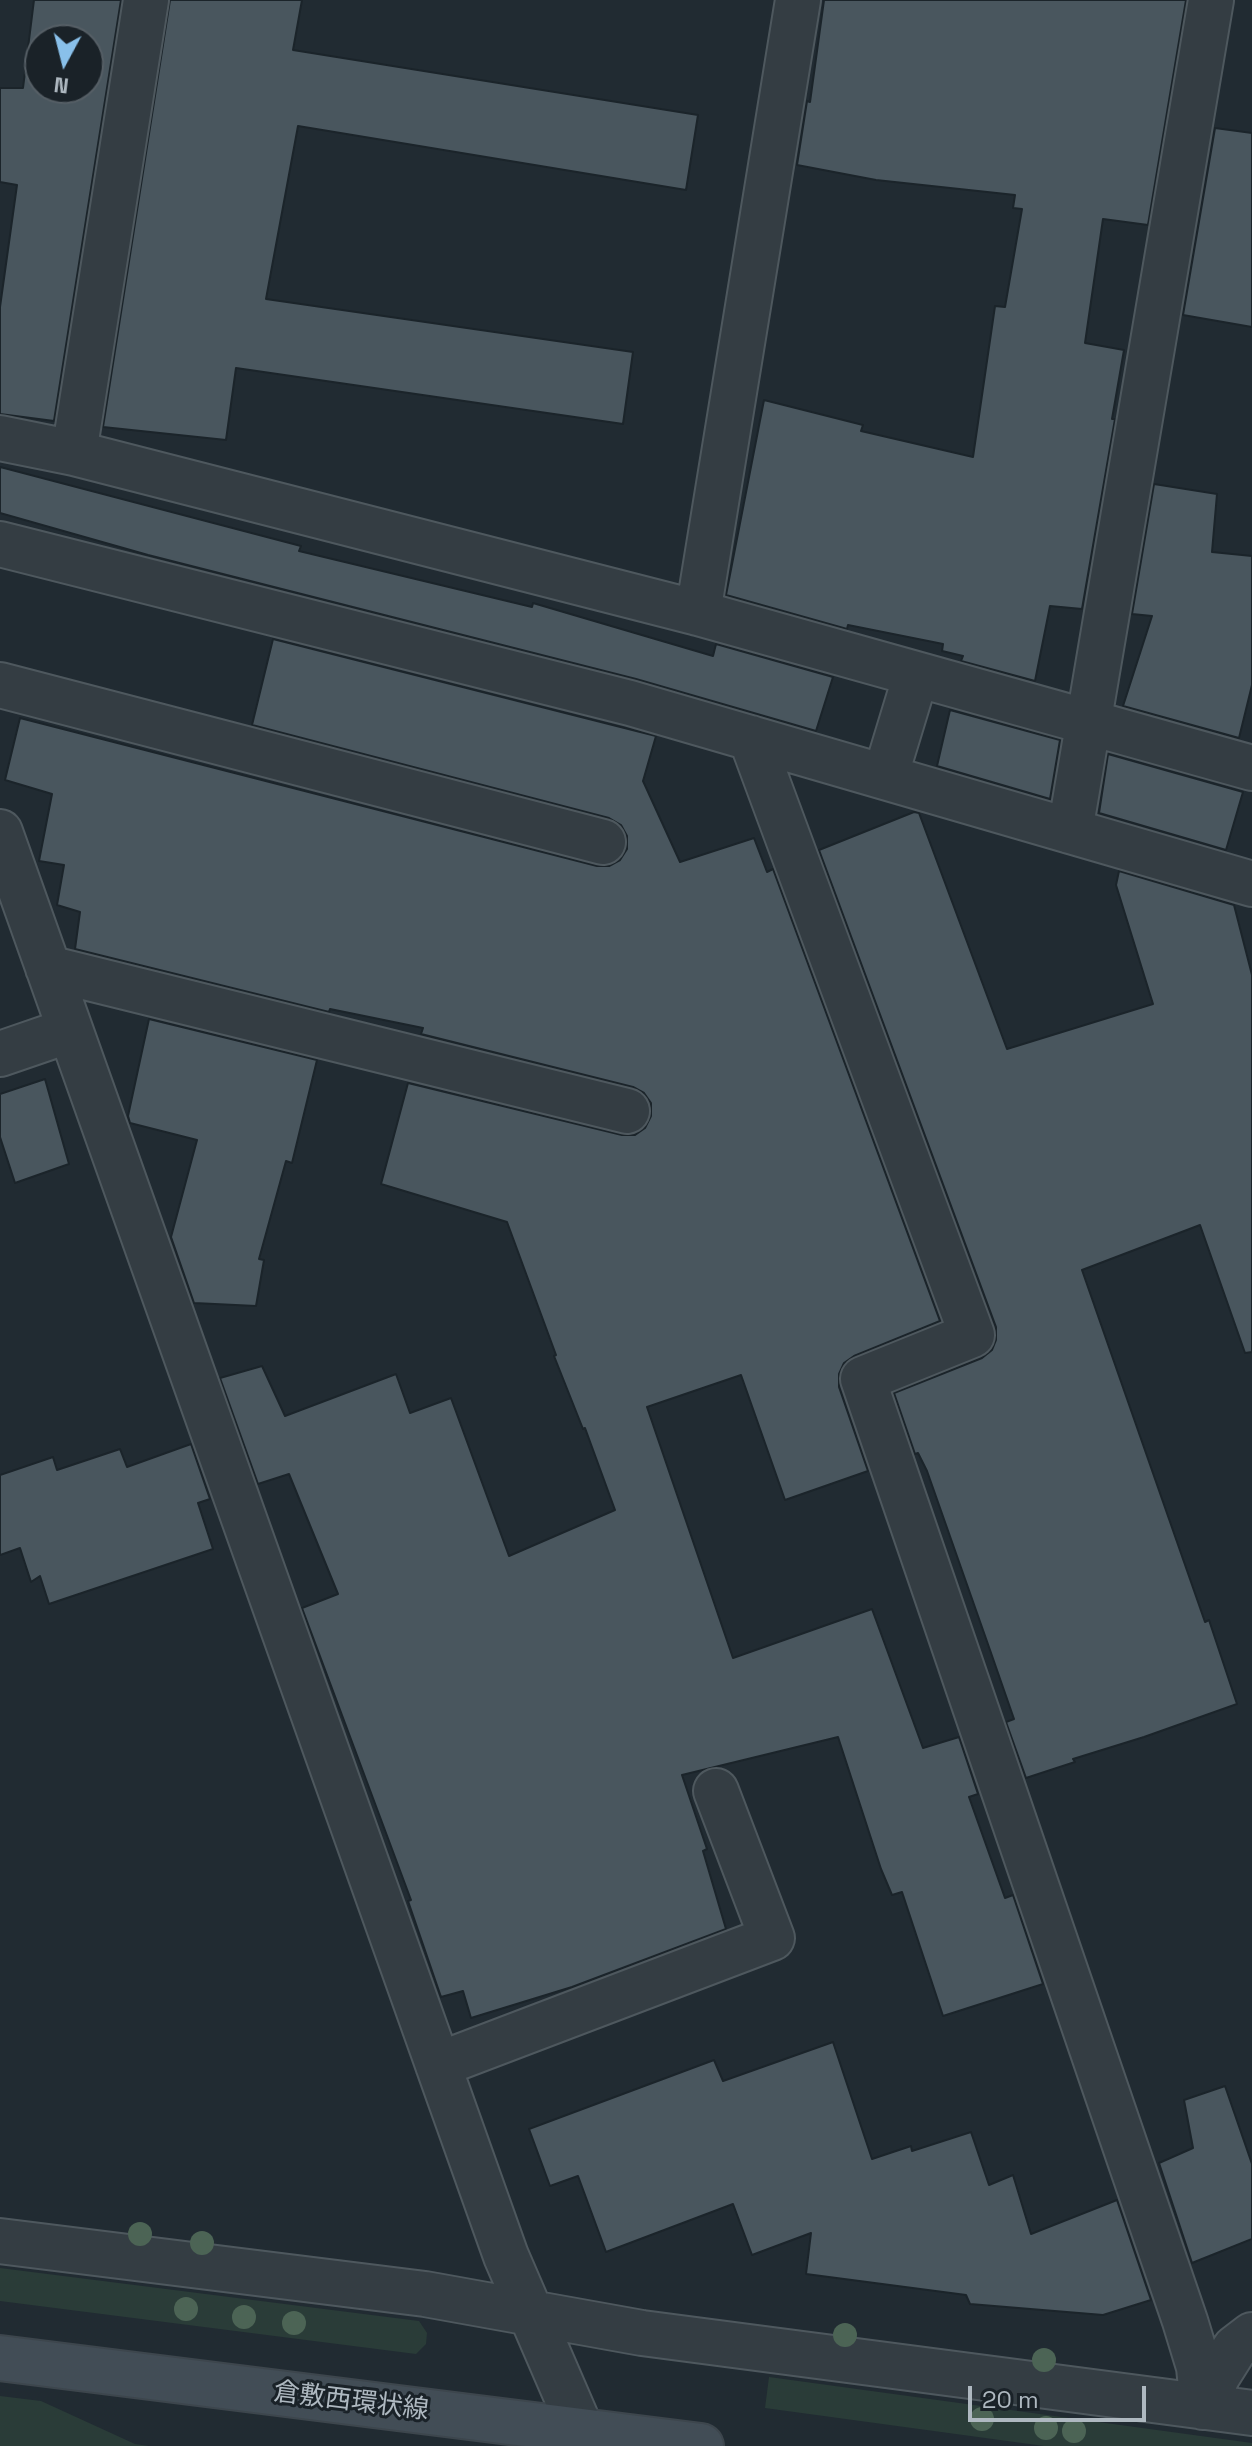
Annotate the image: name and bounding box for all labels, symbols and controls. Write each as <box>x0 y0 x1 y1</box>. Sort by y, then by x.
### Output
north arrow <box>24 24 104 104</box>
text: N <box>52 71 70 101</box>
scale bar <box>972 2370 1150 2420</box>
street label: 倉敷西環状線 <box>272 2377 430 2427</box>
text: 20 m <box>982 2384 1039 2415</box>

